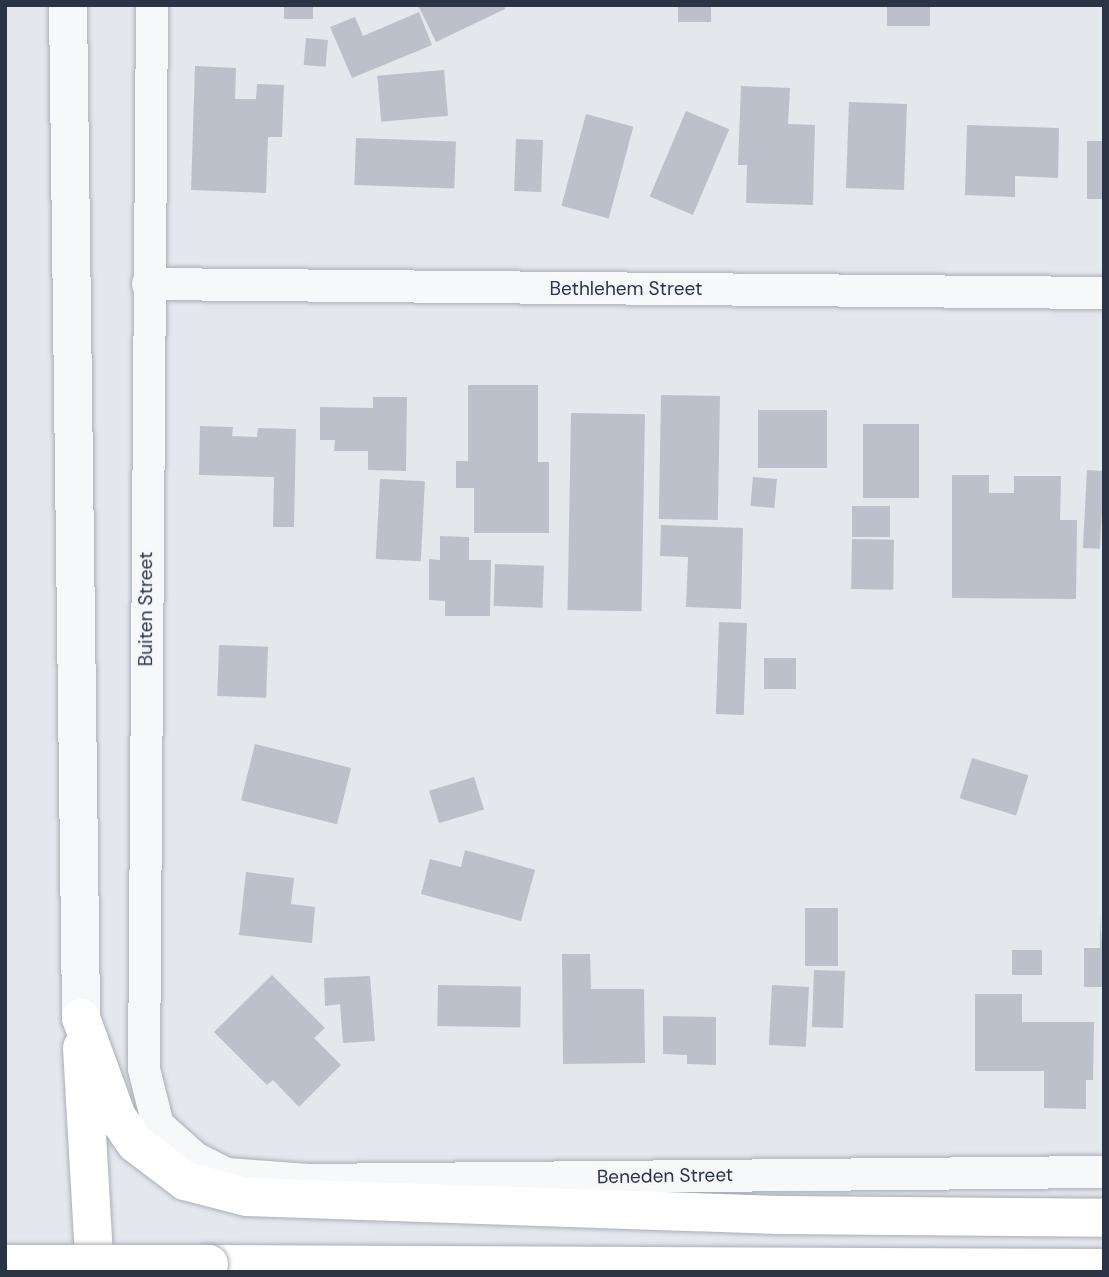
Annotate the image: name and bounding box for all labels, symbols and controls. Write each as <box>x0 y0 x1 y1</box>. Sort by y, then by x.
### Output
street label: Bethlehem Street <box>550 278 702 300</box>
street label: Buiten Street <box>135 552 157 666</box>
street label: Beneden Street <box>597 1163 733 1189</box>

